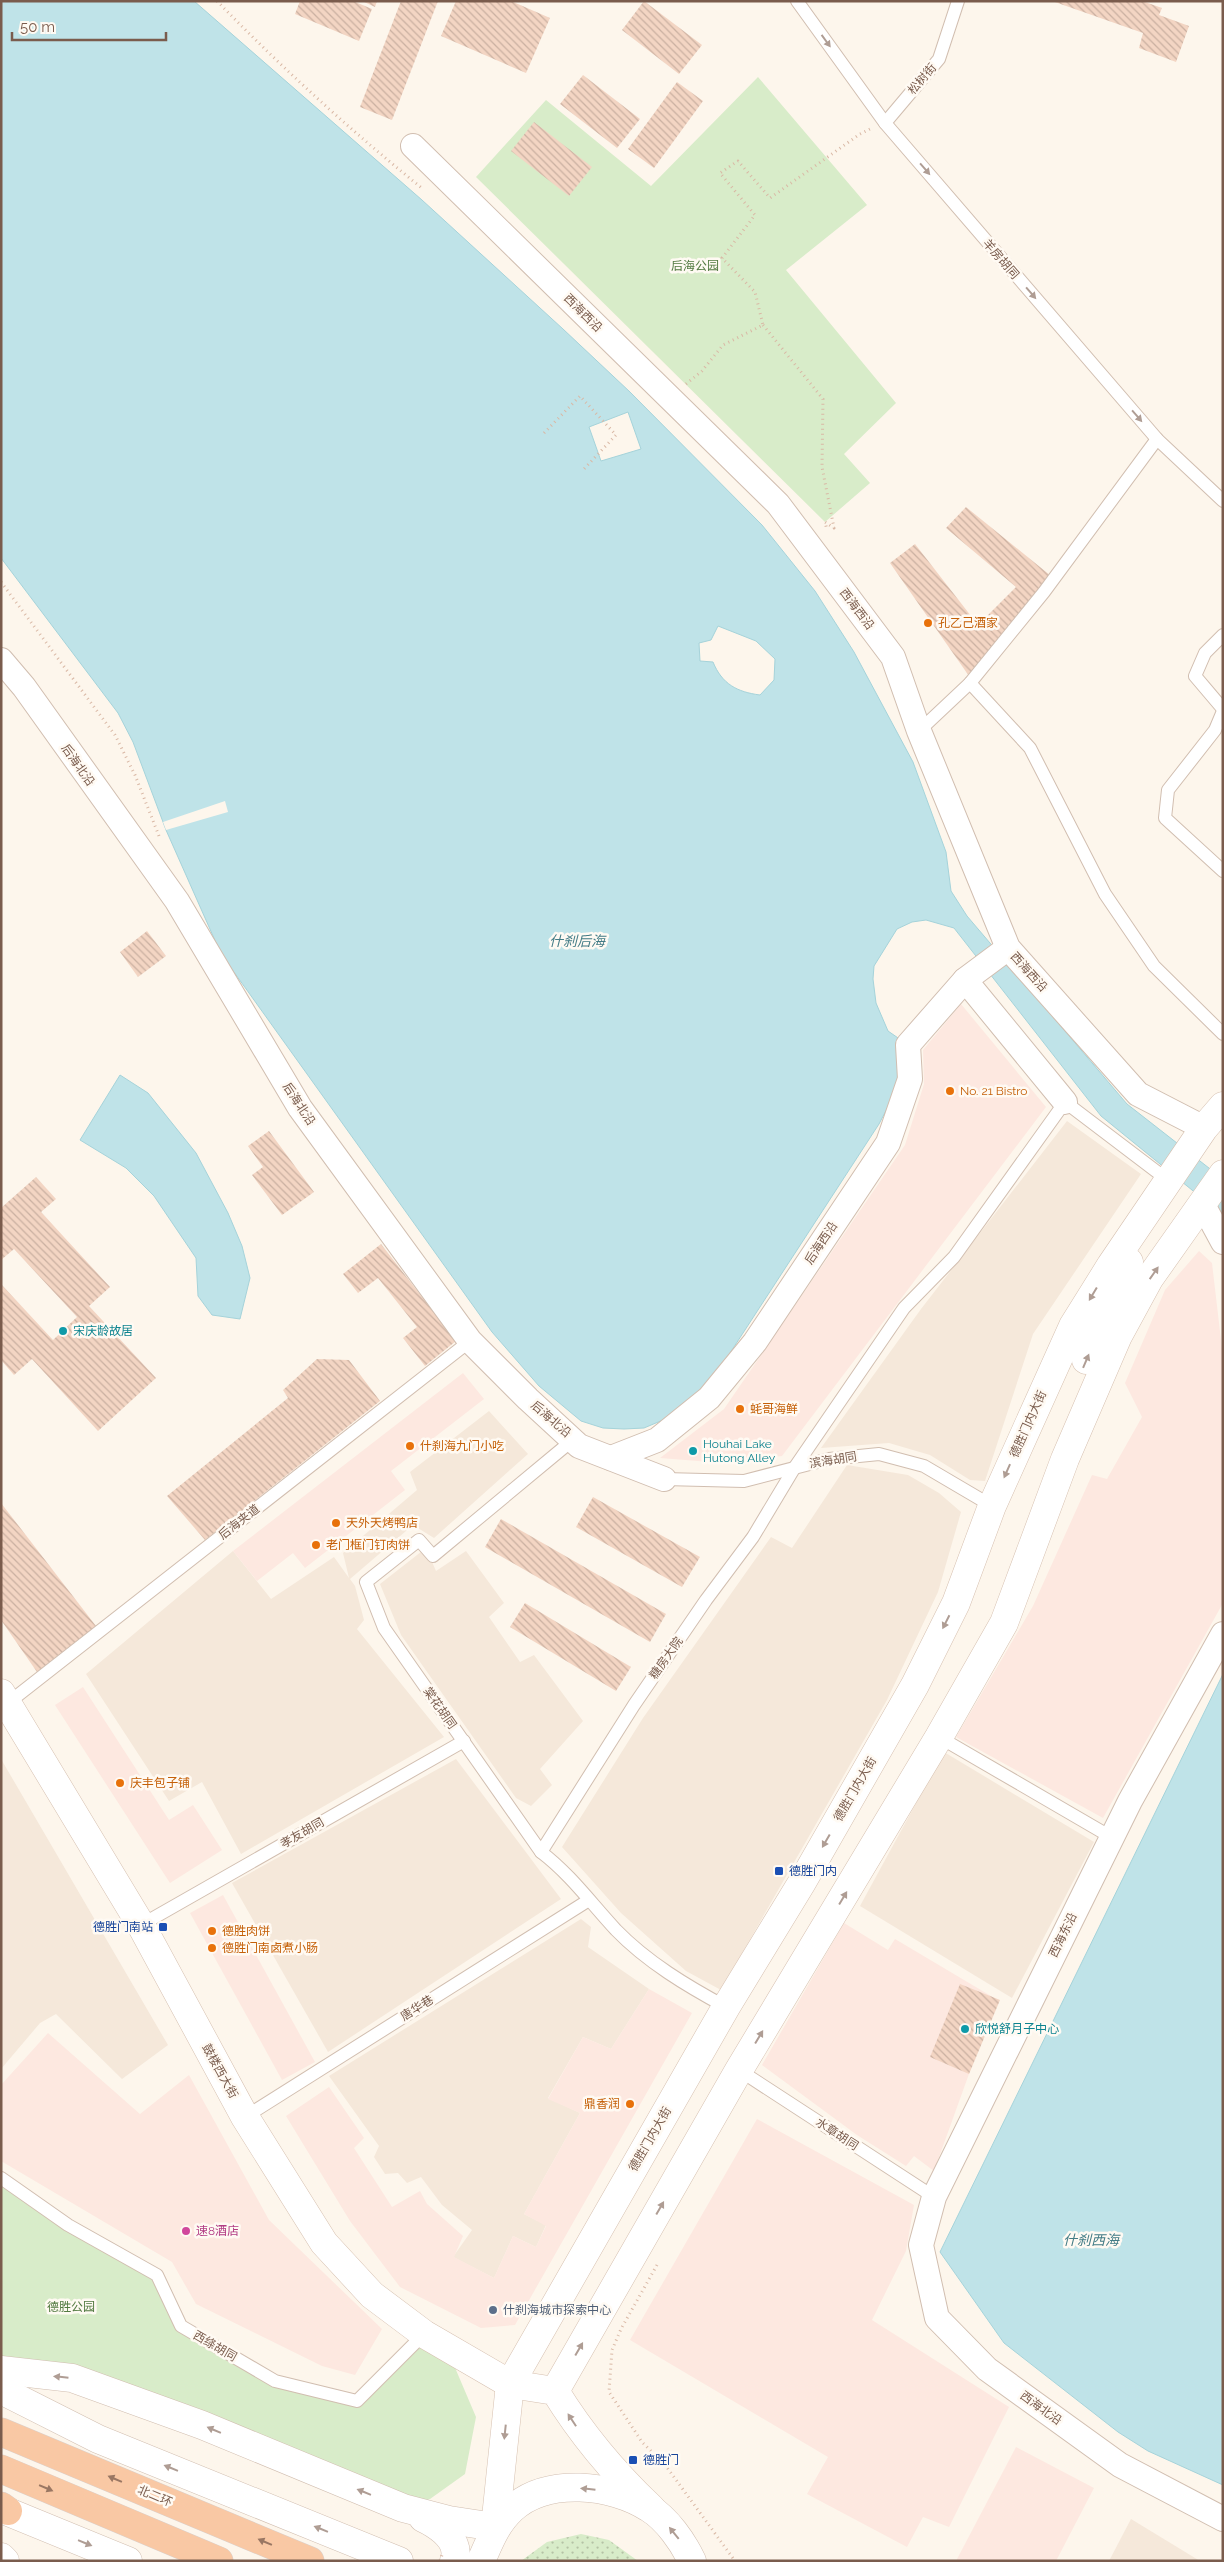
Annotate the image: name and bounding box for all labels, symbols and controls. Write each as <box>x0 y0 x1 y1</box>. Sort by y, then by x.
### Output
scale bar <box>12 10 166 42</box>
text: 50 m <box>20 18 55 36</box>
one-way arrow <box>821 34 831 48</box>
street label: 松树街 <box>905 61 939 97</box>
one-way arrow <box>919 163 931 175</box>
street label: 羊房胡同 <box>980 236 1022 282</box>
park label: 后海公园 <box>671 259 719 273</box>
one-way arrow <box>1025 286 1036 299</box>
street label: 西海西沿 <box>561 291 605 335</box>
one-way arrow <box>1131 409 1142 422</box>
street label: 西海西沿 <box>837 586 877 632</box>
place label: 孔乙己酒家 <box>938 616 998 630</box>
marker: 孔乙己酒家 <box>922 617 934 629</box>
street label: 后海北沿 <box>58 741 98 789</box>
water label: 什刹后海 <box>549 933 607 949</box>
street label: 西海西沿 <box>1008 949 1050 995</box>
street label: 后海北沿 <box>280 1080 318 1128</box>
place label: No. 21 Bistro <box>960 1084 1027 1098</box>
marker: No. 21 Bistro <box>944 1085 956 1097</box>
street label: 后海西沿 <box>802 1219 840 1267</box>
one-way arrow <box>1148 1267 1159 1280</box>
one-way arrow <box>1088 1287 1098 1300</box>
place label: 宋庆龄故居 <box>73 1324 133 1338</box>
marker: 宋庆龄故居 <box>57 1325 69 1337</box>
one-way arrow <box>1083 1354 1091 1368</box>
street label: 德胜门内大街 <box>1007 1388 1049 1460</box>
street label: 后海北沿 <box>528 1398 574 1440</box>
place label: 蚝哥海鲜 <box>750 1402 798 1416</box>
marker: 蚝哥海鲜 <box>734 1403 746 1415</box>
place label: Houhai Lake Hutong Alley <box>703 1437 776 1465</box>
place label: 什刹海九门小吃 <box>420 1439 504 1453</box>
marker: 什刹海九门小吃 <box>404 1440 416 1452</box>
marker: Houhai Lake Hutong Alley <box>687 1445 699 1457</box>
street label: 滨海胡同 <box>808 1449 858 1471</box>
one-way arrow <box>1003 1464 1011 1478</box>
street label: 后海夹道 <box>216 1502 262 1542</box>
place label: 天外天烤鸭店 <box>346 1516 418 1530</box>
marker: 天外天烤鸭店 <box>330 1517 342 1529</box>
place label: 老门框门钉肉饼 <box>326 1538 410 1552</box>
marker: 老门框门钉肉饼 <box>310 1539 322 1551</box>
one-way arrow <box>942 1615 950 1629</box>
street label: 糖房大院 <box>646 1634 686 1682</box>
street label: 棠花胡同 <box>420 1684 460 1732</box>
street label: 德胜门内大街 <box>831 1754 879 1824</box>
place label: 庆丰包子铺 <box>130 1776 190 1790</box>
marker: 庆丰包子铺 <box>114 1777 126 1789</box>
street label: 孝友胡同 <box>278 1815 326 1851</box>
one-way arrow <box>821 1834 830 1847</box>
place label: 德胜门内 <box>789 1864 837 1878</box>
marker: 德胜门内 <box>773 1865 785 1877</box>
one-way arrow <box>838 1891 847 1904</box>
street label: 西海东沿 <box>1046 1910 1080 1960</box>
place label: 德胜门南站 <box>93 1920 153 1934</box>
marker: 德胜门南站 <box>157 1921 169 1933</box>
place label: 德胜肉饼 <box>222 1924 270 1938</box>
marker: 德胜肉饼 <box>206 1925 218 1937</box>
place label: 德胜门南卤煮小肠 <box>222 1941 318 1955</box>
marker: 德胜门南卤煮小肠 <box>206 1942 218 1954</box>
street label: 唐华巷 <box>398 1993 436 2023</box>
place label: 欣悦舒月子中心 <box>975 2022 1059 2036</box>
marker: 欣悦舒月子中心 <box>959 2023 971 2035</box>
one-way arrow <box>755 2031 764 2044</box>
street label: 鼓楼西大街 <box>199 2041 241 2101</box>
place label: 鼎香润 <box>584 2097 620 2111</box>
marker: 鼎香润 <box>624 2098 636 2110</box>
street label: 德胜门内大街 <box>626 2104 674 2174</box>
street label: 水章胡同 <box>813 2115 861 2153</box>
one-way arrow <box>656 2201 664 2215</box>
place label: 速8酒店 <box>196 2224 239 2238</box>
marker: 速8酒店 <box>180 2225 192 2237</box>
water label: 什刹西海 <box>1063 2232 1121 2248</box>
park label: 德胜公园 <box>47 2300 95 2314</box>
place label: 什刹海城市探索中心 <box>503 2303 611 2317</box>
marker: 什刹海城市探索中心 <box>487 2304 499 2316</box>
street label: 西绦胡同 <box>191 2328 239 2364</box>
one-way arrow <box>575 2342 583 2356</box>
one-way arrow <box>53 2373 69 2381</box>
street label: 西海北沿 <box>1017 2388 1065 2428</box>
one-way arrow <box>568 2413 577 2426</box>
one-way arrow <box>501 2425 509 2441</box>
one-way arrow <box>207 2426 221 2434</box>
place label: 德胜门 <box>643 2453 679 2467</box>
marker: 德胜门 <box>627 2454 639 2466</box>
one-way arrow <box>163 2464 178 2472</box>
one-way arrow <box>108 2475 122 2483</box>
street label: 北二环 <box>136 2483 174 2509</box>
one-way arrow <box>39 2485 53 2493</box>
one-way arrow <box>580 2485 596 2493</box>
one-way arrow <box>356 2488 371 2496</box>
one-way arrow <box>313 2525 328 2533</box>
one-way arrow <box>668 2526 679 2539</box>
one-way arrow <box>257 2538 272 2545</box>
one-way arrow <box>78 2540 93 2548</box>

